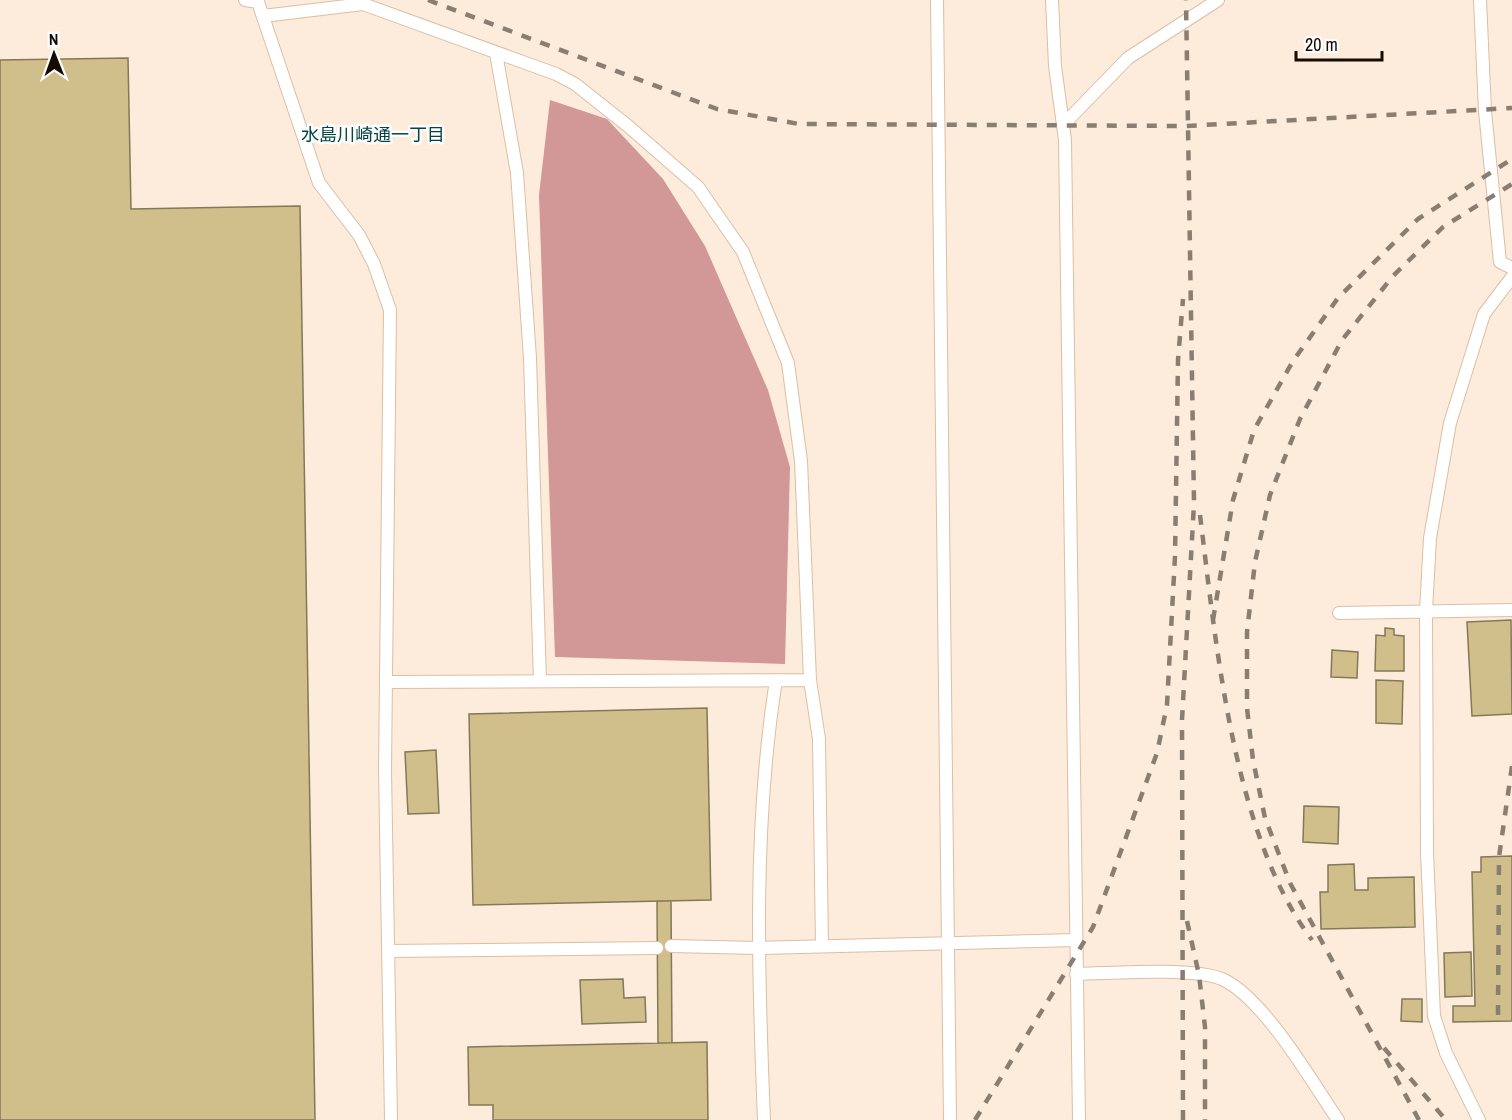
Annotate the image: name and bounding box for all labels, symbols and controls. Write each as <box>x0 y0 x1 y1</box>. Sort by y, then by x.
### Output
north arrow <box>24 24 84 84</box>
scale bar <box>1296 24 1382 62</box>
text: N <box>49 28 59 50</box>
text: 20 m <box>1305 32 1338 57</box>
district label: 水島川崎通一丁目 <box>301 122 445 147</box>

